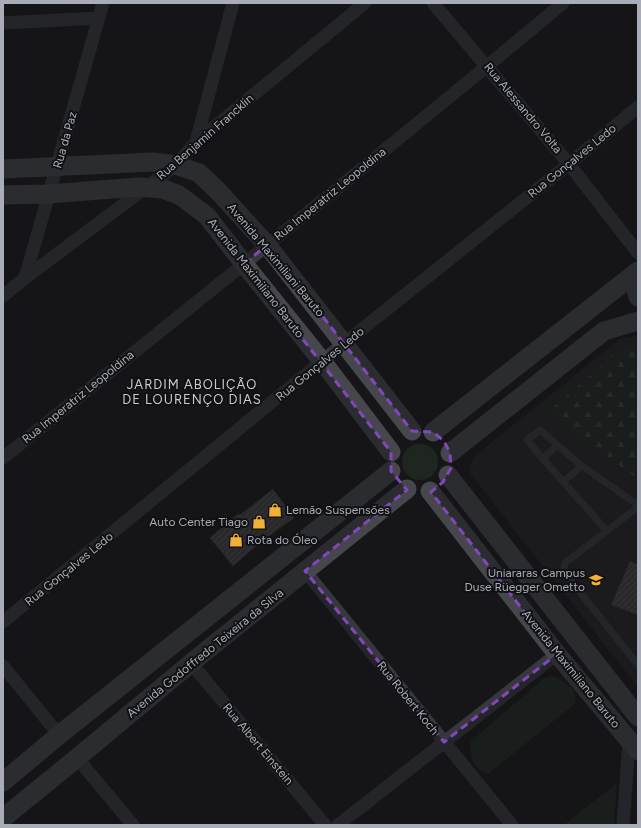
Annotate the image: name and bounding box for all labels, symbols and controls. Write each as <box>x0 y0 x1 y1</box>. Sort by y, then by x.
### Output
street label: Rua Alessandro Volta <box>481 60 565 156</box>
street label: Rua Benjamin Francklin <box>154 91 256 183</box>
street label: Rua da Paz <box>50 110 80 170</box>
street label: Rua Gonçalves Ledo <box>525 121 619 201</box>
street label: Rua Imperatriz Leopoldina <box>271 145 389 243</box>
street label: Avenida Maximiliani Baruto <box>224 200 328 320</box>
street label: Avenida Maximiliano Baruto <box>205 215 307 341</box>
street label: Rua Gonçalves Ledo <box>273 324 367 404</box>
street label: Rua Imperatriz Leopoldina <box>19 348 137 446</box>
district label: JARDIM ABOLIÇÃO DE LOURENÇO DIAS <box>122 377 262 407</box>
shop icon: Lemão Suspensões <box>267 502 283 518</box>
place label: Lemão Suspensões <box>286 503 390 517</box>
shop icon: Auto Center Tiago <box>251 514 267 530</box>
place label: Auto Center Tiago <box>149 515 248 529</box>
street label: Rua Gonçalves Ledo <box>22 529 116 609</box>
shop icon: Rota do Óleo <box>228 532 244 548</box>
place label: Rota do Óleo <box>247 533 318 547</box>
place label: Uniararas Campus Duse Rüegger Ometto <box>464 566 585 594</box>
school or university icon: Uniararas Campus Duse Rüegger Ometto <box>588 572 604 588</box>
street label: Avenida Godoffredo Teixeira da Silva <box>124 586 286 720</box>
street label: Avenida Maximiliano Baruto <box>519 607 623 731</box>
street label: Rua Robert Koch <box>374 659 442 738</box>
street label: Rua Albert Einstein <box>220 700 296 788</box>

